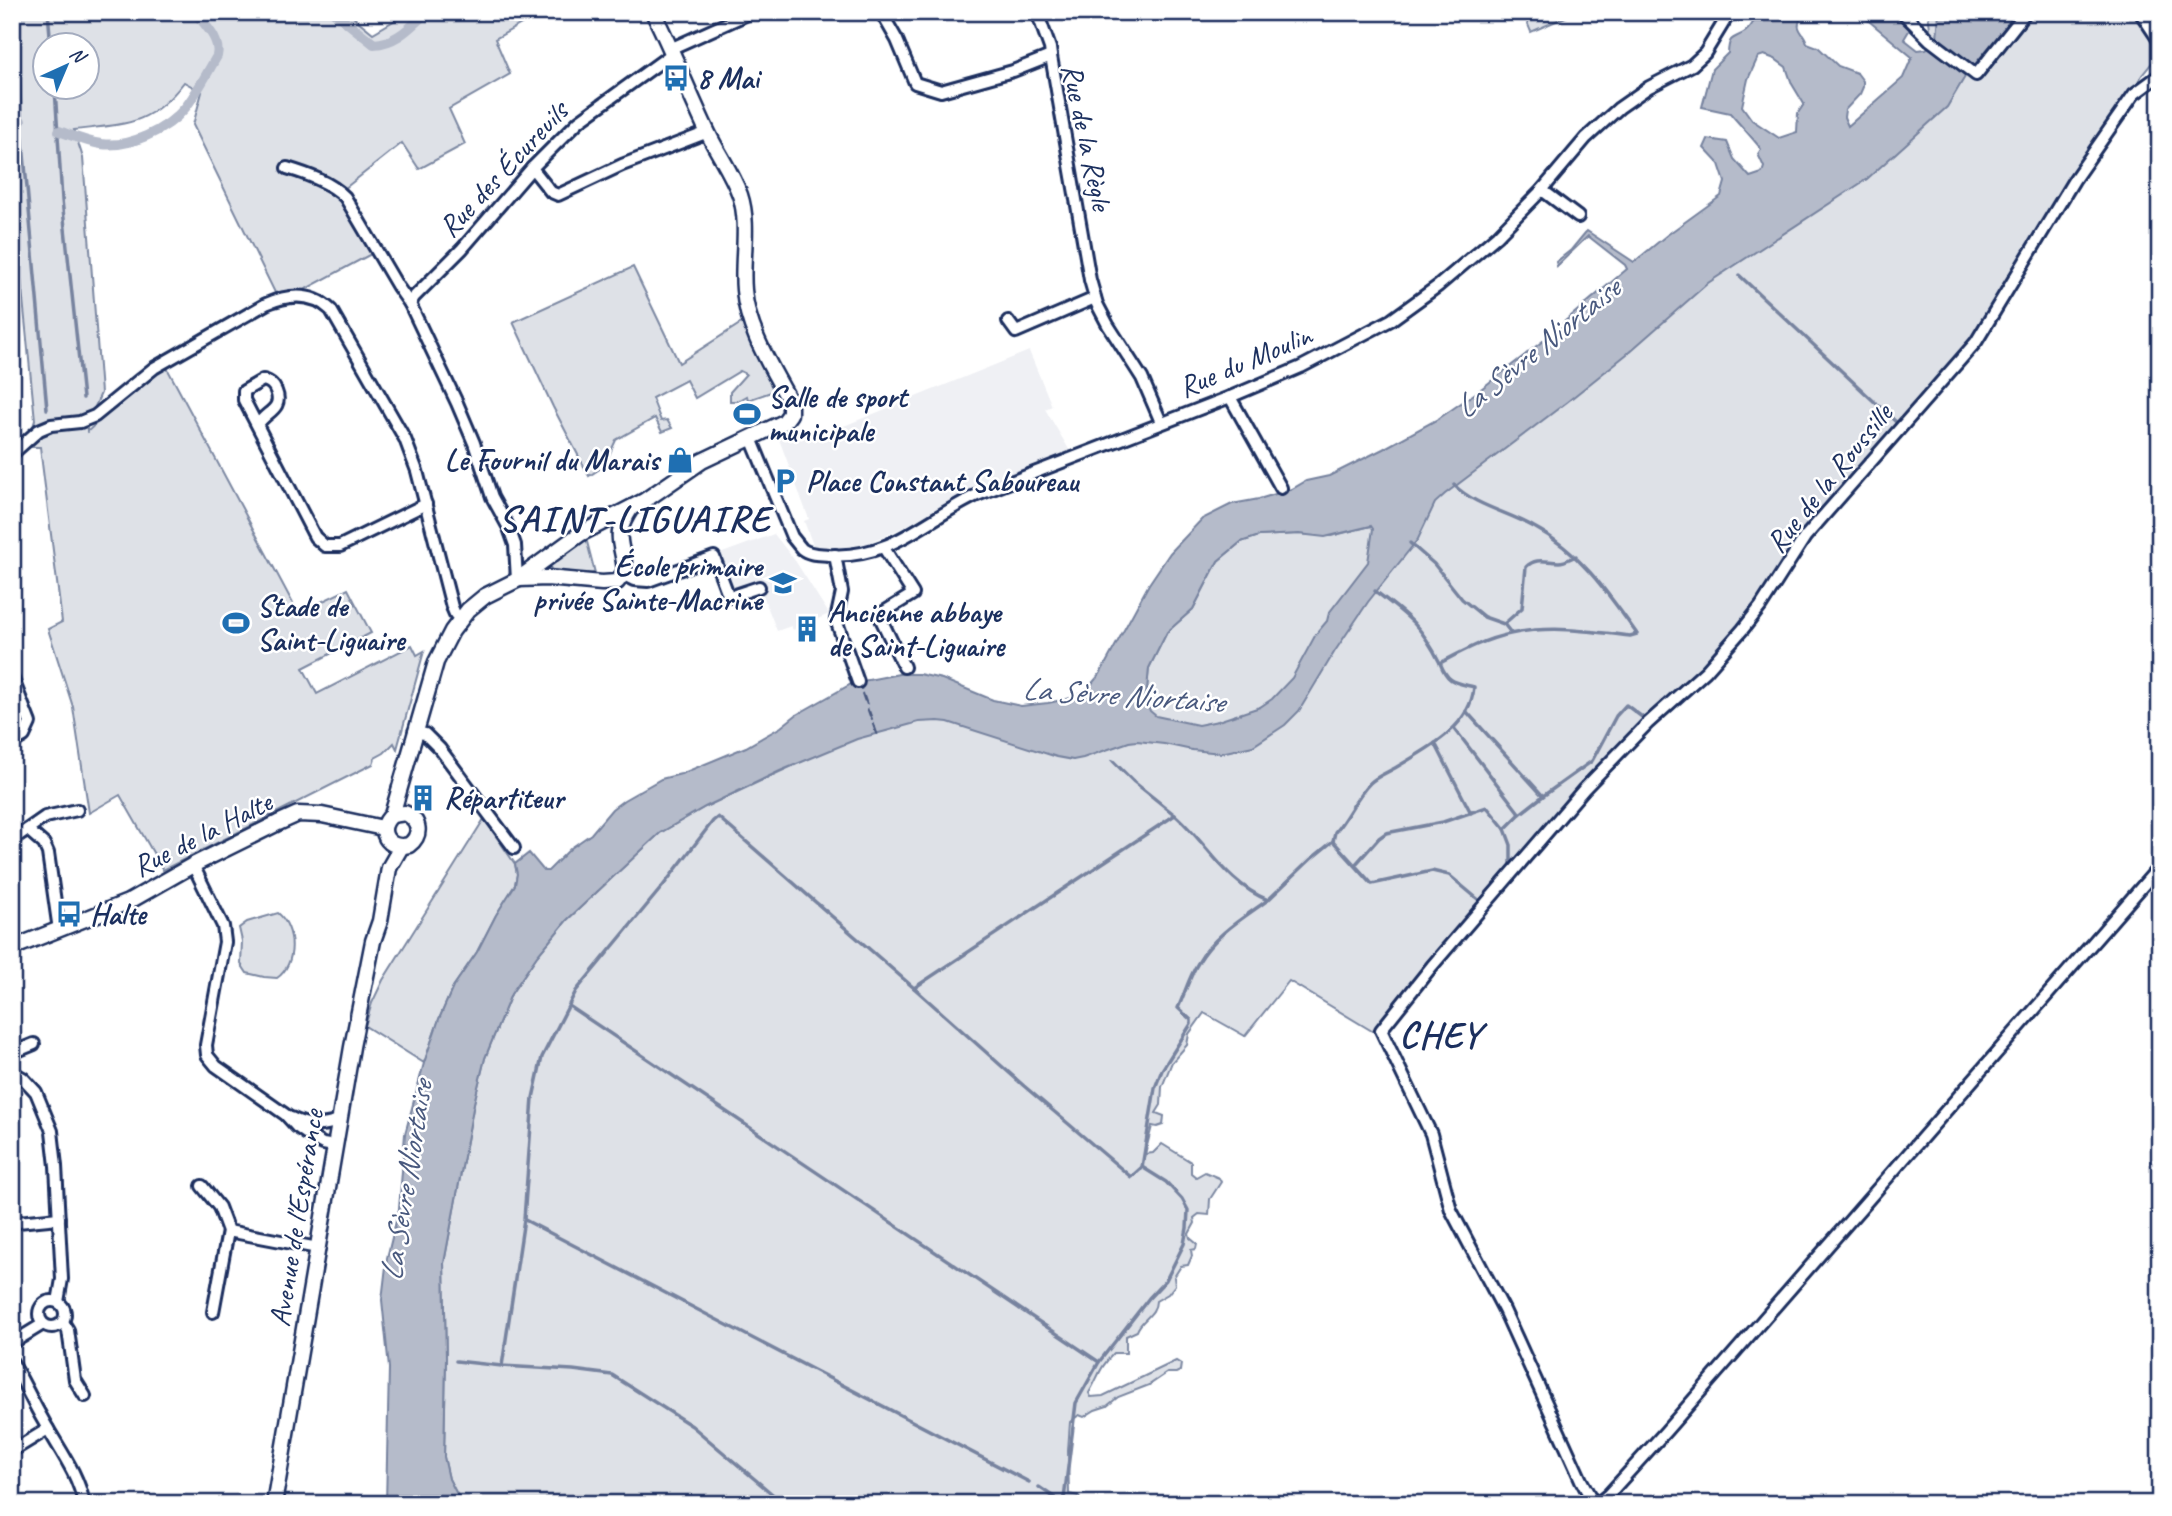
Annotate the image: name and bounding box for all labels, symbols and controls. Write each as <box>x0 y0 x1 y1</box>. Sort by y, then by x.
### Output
north arrow <box>32 32 102 102</box>
text: N <box>65 42 92 69</box>
place label: 8 Mai <box>697 59 763 97</box>
street label: Rue de la Règle <box>1053 60 1122 216</box>
bus stop icon: 8 Mai <box>661 63 691 93</box>
street label: Rue des Écureuils <box>430 91 578 245</box>
water label: La Sèvre Niortaise <box>1446 266 1632 427</box>
street label: Rue du Moulin <box>1173 315 1319 406</box>
place label: Salle de sport municipale <box>768 378 910 450</box>
street label: Rue de la Roussille <box>1757 394 1902 560</box>
sports icon: Salle de sport municipale <box>732 399 762 429</box>
place label: Le Fournil du Marais <box>445 441 662 479</box>
shop icon: Le Fournil du Marais <box>665 445 695 475</box>
place label: Place Constant Saboureau <box>806 462 1080 500</box>
parking icon: Place Constant Saboureau <box>770 466 800 496</box>
district label: SAINT-LIGUAIRE <box>499 495 774 542</box>
place label: École primaire privée Sainte-Macrine <box>534 547 764 619</box>
school or university icon: École primaire privée Sainte-Macrine <box>768 568 798 598</box>
place label: Stade de Saint-Liguaire <box>257 587 407 659</box>
place label: Ancienne abbaye de Saint-Liguaire <box>828 593 1006 665</box>
sports icon: Stade de Saint-Liguaire <box>221 608 251 638</box>
building icon: Ancienne abbaye de Saint-Liguaire <box>792 614 822 644</box>
water label: La Sèvre Niortaise <box>1021 668 1229 723</box>
place label: Répartiteur <box>444 779 566 817</box>
street label: Rue de la Halte <box>126 782 280 885</box>
building icon: Répartiteur <box>408 783 438 813</box>
place label: Halte <box>90 895 148 933</box>
bus stop icon: Halte <box>54 899 84 929</box>
district label: CHEY <box>1399 1011 1488 1058</box>
water label: La Sèvre Niortaise <box>370 1074 443 1284</box>
street label: Avenue de l'Espérance <box>260 1105 332 1329</box>

